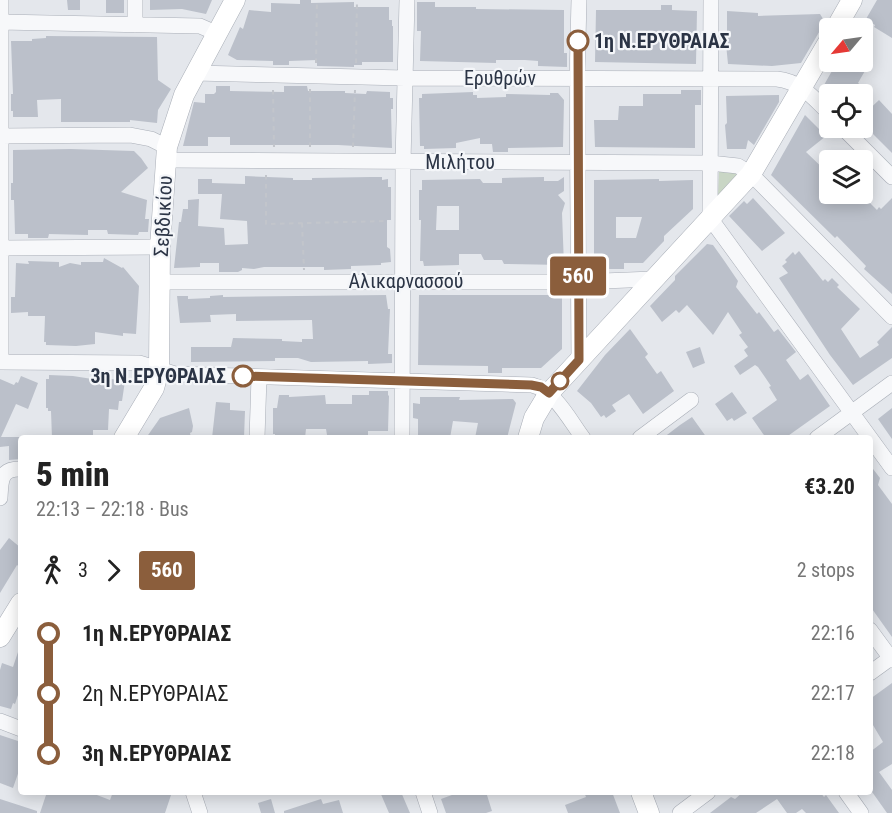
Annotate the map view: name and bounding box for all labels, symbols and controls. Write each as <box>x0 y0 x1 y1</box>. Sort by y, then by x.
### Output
north arrow <box>819 18 873 72</box>
map controls <box>819 18 873 204</box>
place label: 1η Ν.ΕΡΥΘΡΑΙΑΣ <box>594 29 730 53</box>
marker: 1η Ν.ΕΡΥΘΡΑΙΑΣ <box>567 30 589 52</box>
street label: Ερυθρών <box>464 66 537 90</box>
button: locate <box>819 84 873 138</box>
street label: Μιλήτου <box>425 150 495 174</box>
button: layers <box>819 150 873 204</box>
street label: Σεβδικίου <box>149 175 177 257</box>
line badge: 560 <box>544 256 612 296</box>
text: 560 <box>562 264 594 288</box>
street label: Αλικαρνασσού <box>349 269 463 293</box>
place label: 3η Ν.ΕΡΥΘΡΑΙΑΣ <box>90 364 226 388</box>
marker: 3η Ν.ΕΡΥΘΡΑΙΑΣ <box>232 365 254 387</box>
unlabelled marker <box>551 372 569 390</box>
text: 5 min <box>36 455 110 494</box>
text: €3.20 <box>804 474 855 499</box>
text: 22:13 – 22:18 · Bus <box>36 497 189 521</box>
icon: walk <box>36 554 69 587</box>
icon: forward <box>97 554 130 587</box>
text: 3 <box>78 558 88 582</box>
text: 560 <box>151 558 183 582</box>
text: 2 stops <box>797 558 855 582</box>
text: 1η Ν.ΕΡΥΘΡΑΙΑΣ <box>82 621 231 646</box>
text: 22:16 <box>811 621 855 645</box>
text: 2η Ν.ΕΡΥΘΡΑΙΑΣ <box>82 681 229 706</box>
text: 22:17 <box>811 681 855 705</box>
text: 3η Ν.ΕΡΥΘΡΑΙΑΣ <box>82 741 231 766</box>
text: 22:18 <box>811 741 855 765</box>

